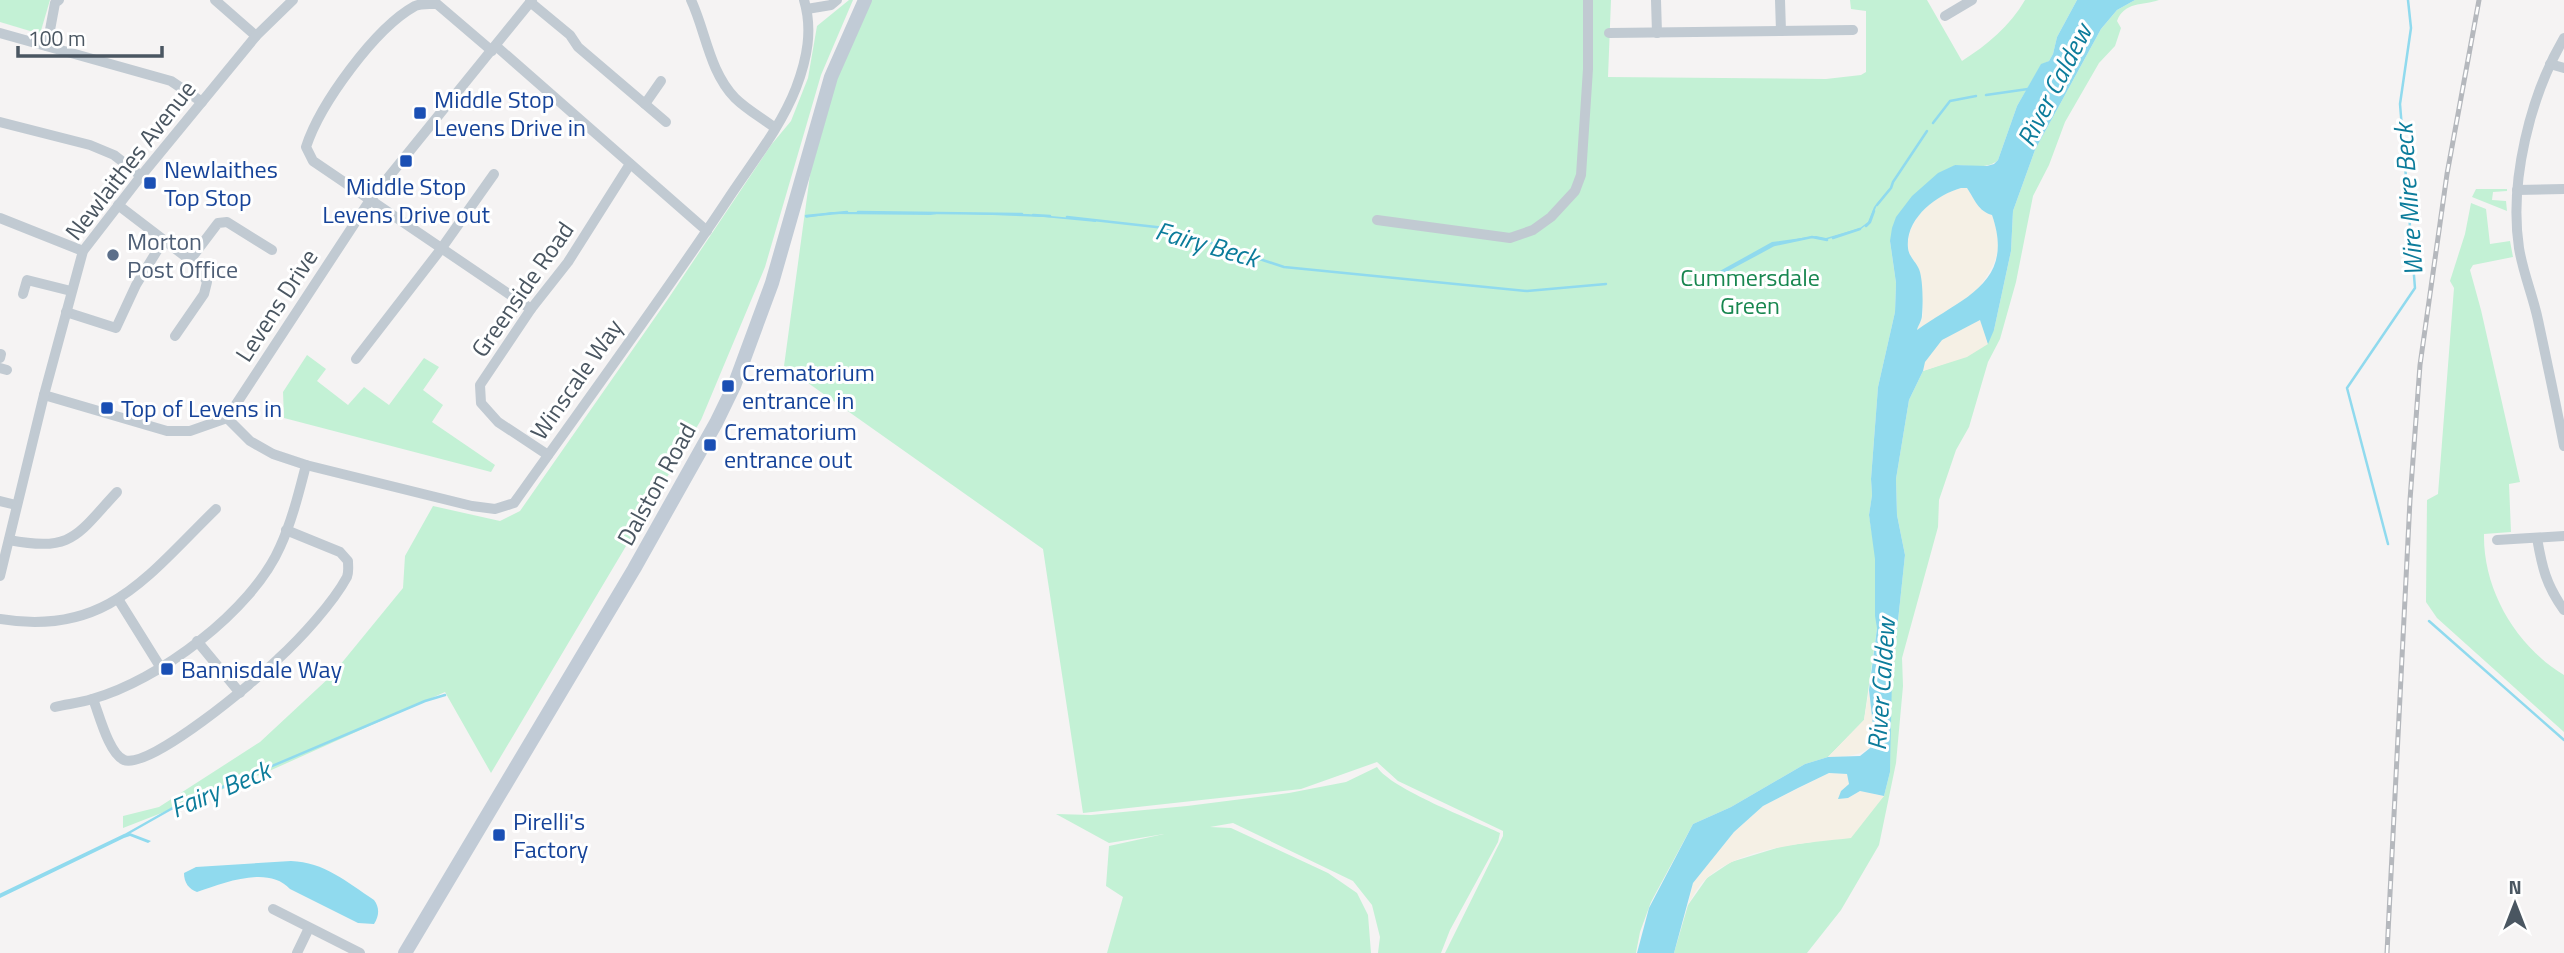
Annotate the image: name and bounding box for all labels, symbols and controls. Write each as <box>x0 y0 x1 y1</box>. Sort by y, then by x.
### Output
scale bar <box>18 14 161 58</box>
water label: River Caldew <box>2006 14 2103 153</box>
text: 100 m <box>28 22 85 54</box>
street label: Newlaithes Avenue <box>56 72 204 248</box>
place label: Middle Stop Levens Drive in <box>434 81 586 145</box>
marker: Middle Stop Levens Drive in <box>412 105 428 121</box>
water label: Wire Mire Beck <box>2383 119 2433 278</box>
place label: Newlaithes Top Stop <box>164 151 278 215</box>
marker: Middle Stop Levens Drive out <box>398 153 414 169</box>
place label: Middle Stop Levens Drive out <box>322 168 490 232</box>
marker: Newlaithes Top Stop <box>142 175 158 191</box>
water label: Fairy Beck <box>1151 211 1266 278</box>
street label: Greenside Road <box>462 214 582 364</box>
place label: Morton Post Office <box>127 223 238 287</box>
street label: Levens Drive <box>226 241 326 369</box>
marker: Morton Post Office <box>105 247 121 263</box>
park label: Cummersdale Green <box>1680 259 1820 323</box>
street label: Winscale Way <box>521 311 631 447</box>
place label: Crematorium entrance in <box>742 354 875 418</box>
marker: Crematorium entrance in <box>720 378 736 394</box>
place label: Top of Levens in <box>121 390 282 426</box>
marker: Top of Levens in <box>99 400 115 416</box>
place label: Crematorium entrance out <box>724 413 857 477</box>
street label: Dalston Road <box>607 416 705 552</box>
marker: Crematorium entrance out <box>702 437 718 453</box>
water label: River Caldew <box>1857 613 1905 752</box>
place label: Bannisdale Way <box>181 651 342 687</box>
marker: Bannisdale Way <box>159 661 175 677</box>
water label: Fairy Beck <box>164 749 279 828</box>
place label: Pirelli's Factory <box>513 803 589 867</box>
marker: Pirelli's Factory <box>491 827 507 843</box>
north arrow <box>2480 869 2550 939</box>
text: N <box>2508 872 2522 901</box>

